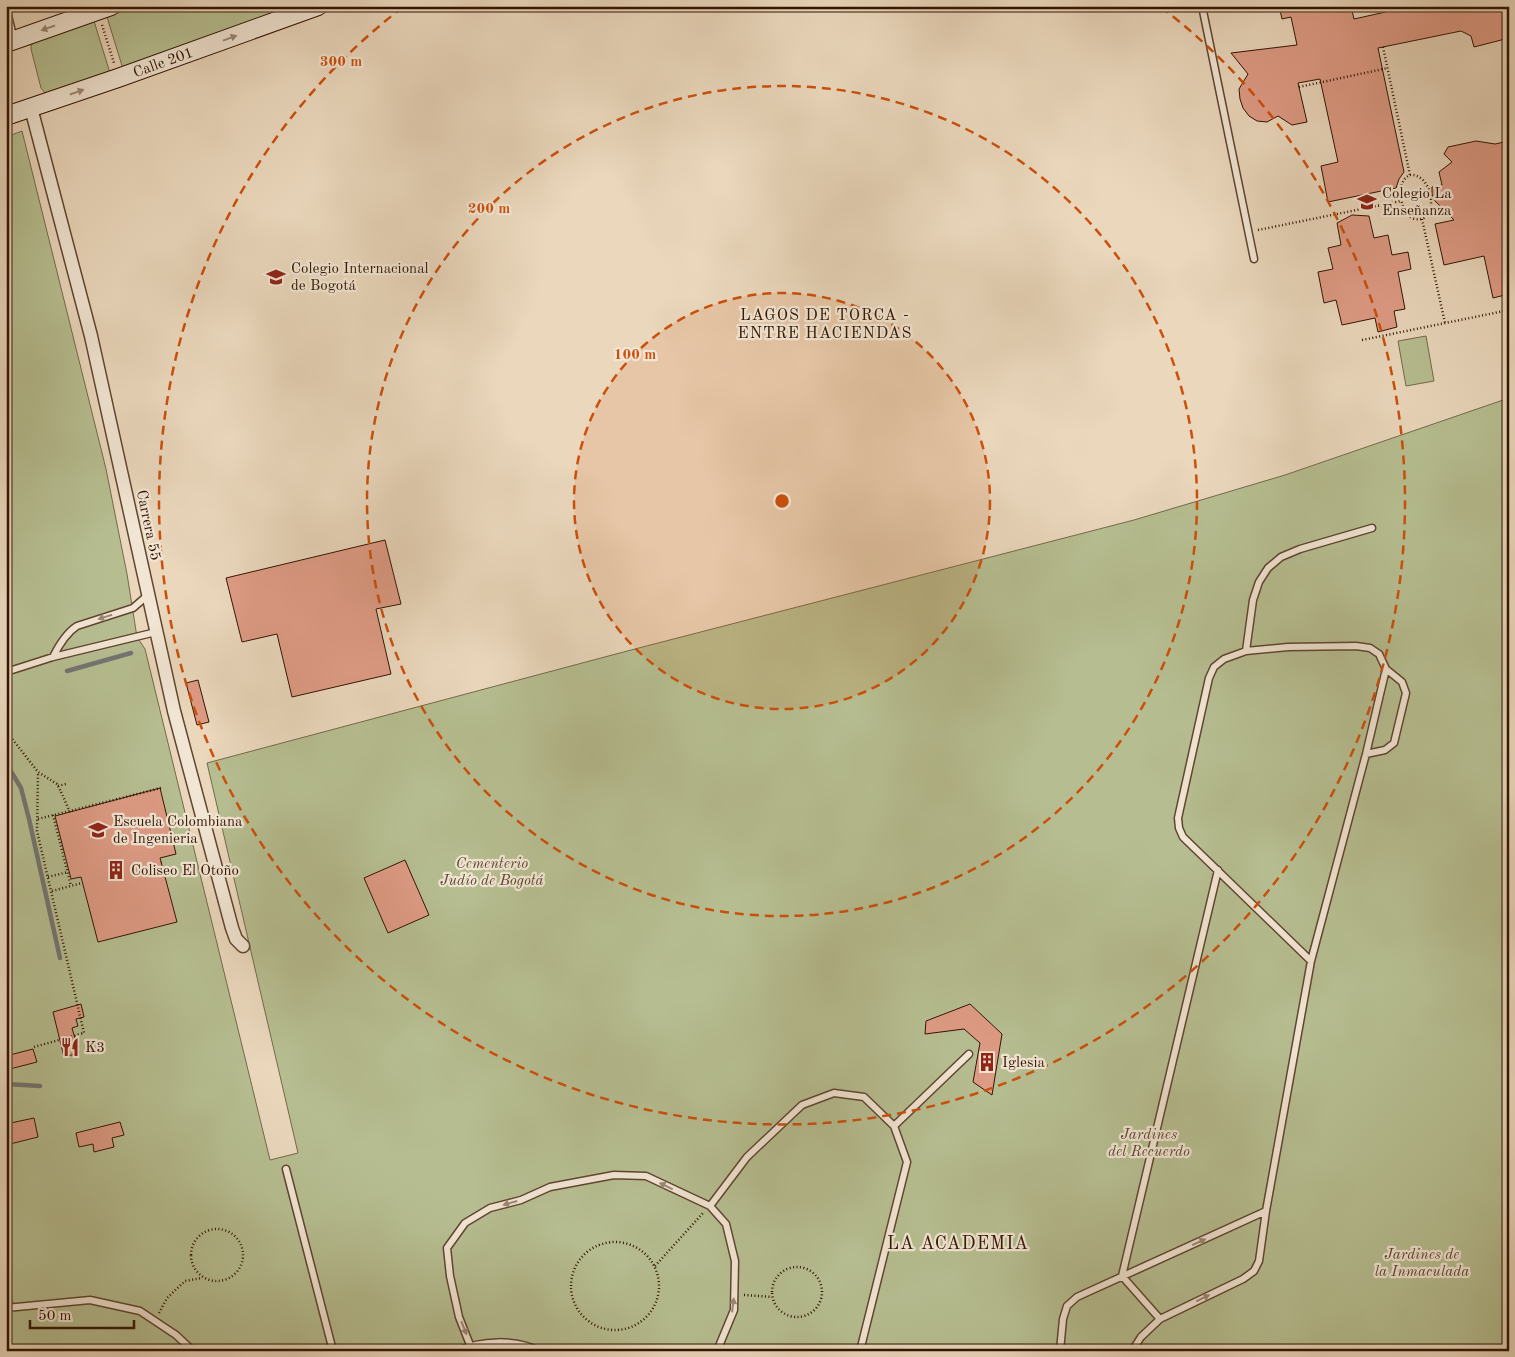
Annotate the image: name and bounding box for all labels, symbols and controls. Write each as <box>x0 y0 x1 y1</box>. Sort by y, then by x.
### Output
one-way arrow <box>40 24 55 32</box>
one-way arrow <box>223 34 238 41</box>
street label: Calle 201 <box>131 46 196 81</box>
text: 300 m <box>320 55 362 70</box>
one-way arrow <box>70 88 85 96</box>
place label: Colegio La Enseñanza <box>1382 187 1452 219</box>
school or university icon: Colegio La Enseñanza <box>1356 191 1378 213</box>
text: 200 m <box>468 202 510 217</box>
place label: Colegio Internacional de Bogotá <box>291 262 429 294</box>
school or university icon: Colegio Internacional de Bogotá <box>265 266 287 288</box>
district label: LAGOS DE TORCA - ENTRE HACIENDAS <box>738 308 912 342</box>
text: 100 m <box>614 348 656 363</box>
street label: Carrera 55 <box>133 489 162 562</box>
centre of rings <box>773 492 791 510</box>
one-way arrow <box>98 613 113 621</box>
place label: Escuela Colombiana de Ingenieria <box>113 815 243 847</box>
school or university icon: Escuela Colombiana de Ingenieria <box>87 819 109 841</box>
park label: Cementerio Judío de Bogotá <box>440 857 544 889</box>
building icon: Coliseo El Otoño <box>105 859 127 881</box>
place label: Coliseo El Otoño <box>131 864 239 879</box>
restaurant icon: K3 <box>59 1036 81 1058</box>
place label: K3 <box>85 1041 105 1056</box>
building icon: Iglesia <box>976 1051 998 1073</box>
place label: Iglesia <box>1002 1056 1046 1071</box>
park label: Jardines del Recuerdo <box>1108 1128 1190 1160</box>
one-way arrow <box>659 1181 673 1189</box>
one-way arrow <box>502 1199 517 1207</box>
district label: LA ACADEMIA <box>887 1235 1029 1253</box>
one-way arrow <box>1192 1237 1206 1245</box>
park label: Jardines de la Inmaculada <box>1375 1248 1469 1280</box>
one-way arrow <box>1196 1294 1210 1302</box>
scale bar <box>30 1297 134 1329</box>
one-way arrow <box>729 1297 737 1313</box>
text: 50 m <box>38 1309 72 1324</box>
one-way arrow <box>460 1321 468 1335</box>

